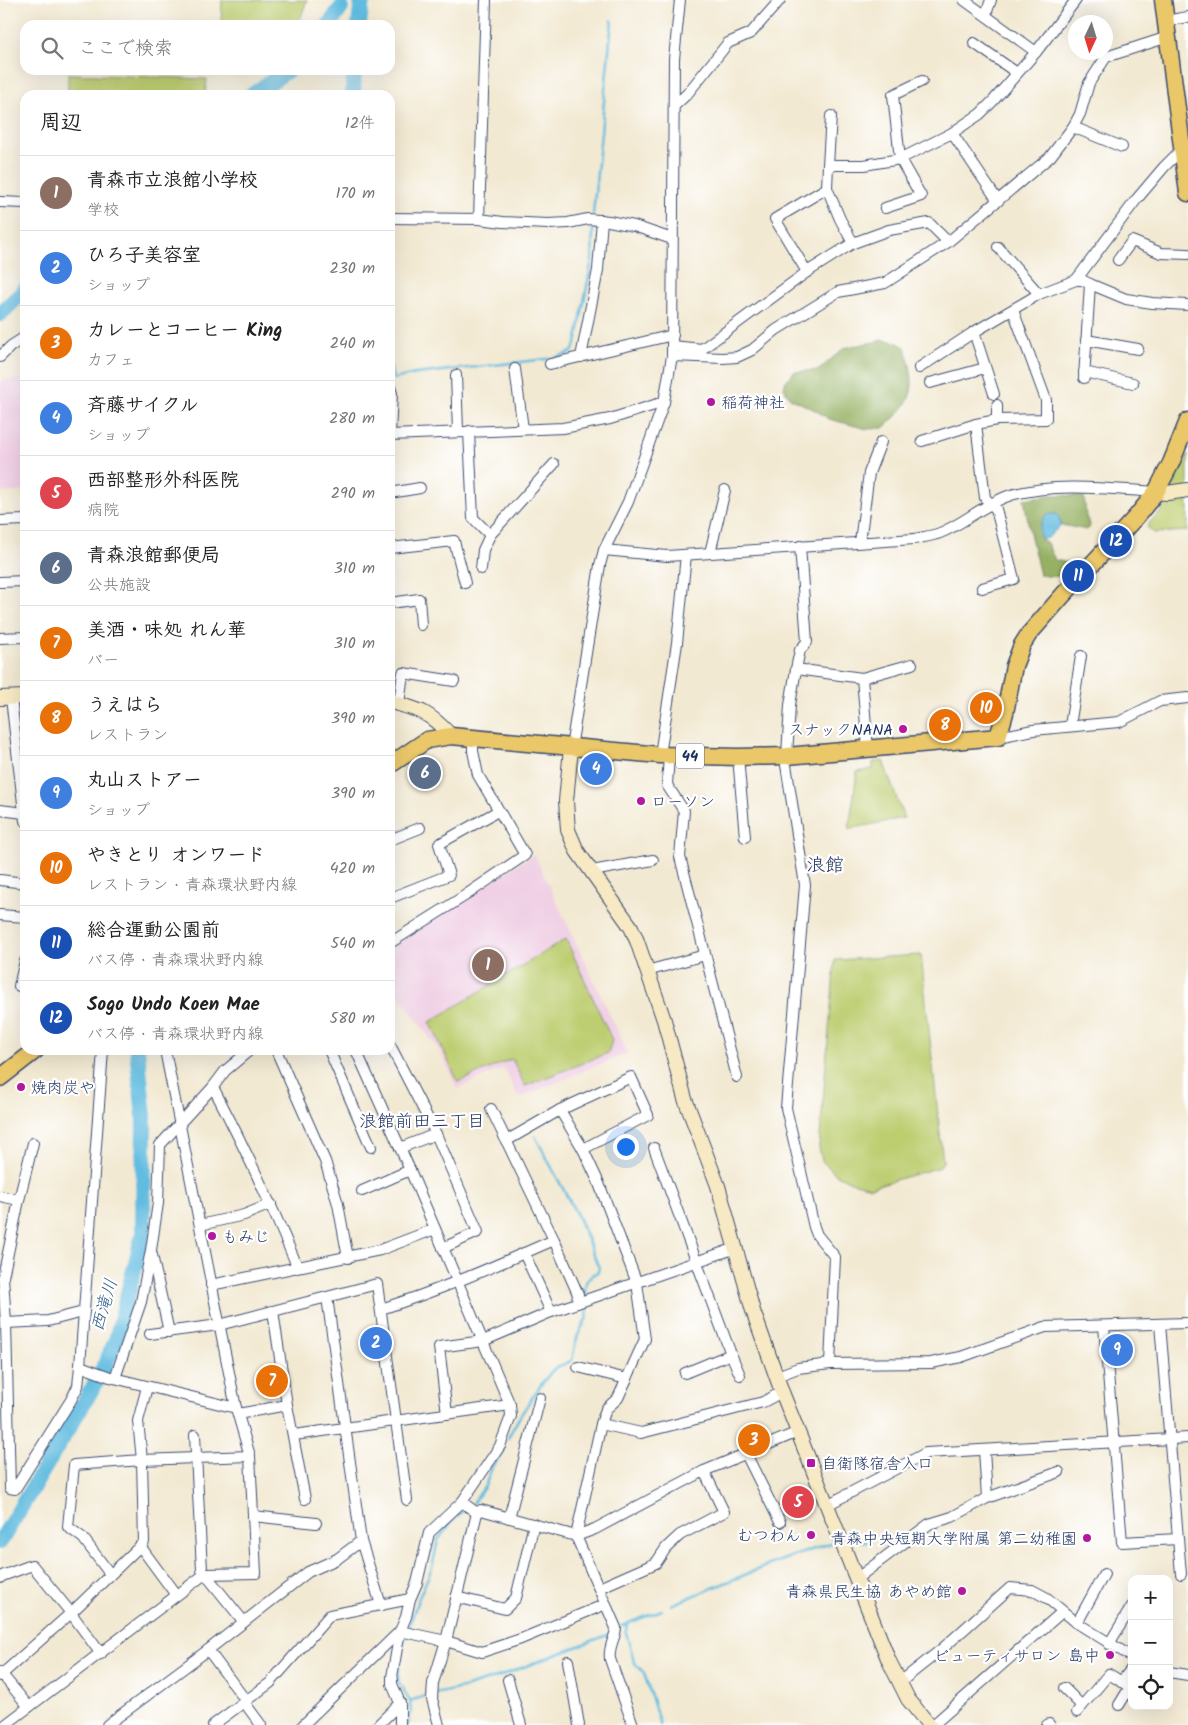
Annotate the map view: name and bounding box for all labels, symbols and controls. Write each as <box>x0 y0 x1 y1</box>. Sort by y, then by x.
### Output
north arrow <box>1068 15 1113 60</box>
search box <box>20 20 395 75</box>
icon: search <box>38 34 66 62</box>
text: ここで検索 <box>78 34 173 64</box>
text: 周辺 <box>40 107 82 140</box>
text: 12件 <box>345 111 375 136</box>
text: 青森市立浪館小学校 <box>87 166 258 196</box>
text: 1 <box>54 181 58 206</box>
text: 170 m <box>335 181 375 206</box>
text: 学校 <box>87 198 119 223</box>
text: ひろ子美容室 <box>87 241 201 271</box>
text: 2 <box>51 256 61 281</box>
text: 230 m <box>329 256 375 281</box>
text: ショップ <box>87 273 150 298</box>
text: カレーとコーヒー King <box>87 316 282 346</box>
text: 3 <box>52 331 60 356</box>
text: 240 m <box>330 331 375 356</box>
text: カフェ <box>87 348 135 373</box>
text: 斉藤サイクル <box>87 391 199 421</box>
place label: 稲荷神社 <box>721 391 785 416</box>
marker: 稲荷神社 <box>705 396 717 408</box>
text: 4 <box>52 406 60 431</box>
text: 280 m <box>329 406 375 431</box>
text: ショップ <box>87 423 150 448</box>
text: 西部整形外科医院 <box>87 466 239 496</box>
text: 5 <box>52 481 60 506</box>
text: 290 m <box>331 481 375 506</box>
text: 病院 <box>87 498 119 523</box>
pin: 12 <box>1100 522 1132 560</box>
text: 青森浪館郵便局 <box>87 541 220 571</box>
text: 6 <box>52 556 60 581</box>
text: 310 m <box>334 556 375 581</box>
pin: 11 <box>1062 557 1094 595</box>
text: 公共施設 <box>87 573 151 598</box>
text: 美酒・味処 れん華 <box>87 616 246 646</box>
text: 7 <box>52 631 60 656</box>
text: 310 m <box>334 631 375 656</box>
text: バー <box>87 648 119 673</box>
pin: 10 <box>970 689 1002 727</box>
text: うえはら <box>87 691 163 721</box>
text: 8 <box>51 706 61 731</box>
text: 390 m <box>331 706 375 731</box>
pin: 8 <box>929 706 961 744</box>
place label: スナックNANA <box>788 718 893 743</box>
text: レストラン <box>87 723 168 748</box>
marker: スナックNANA <box>897 723 909 735</box>
road number: 44 <box>676 744 704 768</box>
pin: 4 <box>580 750 612 788</box>
pin: 6 <box>409 754 441 792</box>
text: 丸山ストアー <box>87 766 202 796</box>
text: 9 <box>52 781 60 806</box>
text: 390 m <box>331 781 375 806</box>
place label: ローソン <box>651 790 715 815</box>
marker: ローソン <box>635 795 647 807</box>
text: ショップ <box>87 798 150 823</box>
text: やきとり オンワード <box>87 841 265 871</box>
district label: 浪館 <box>806 851 844 881</box>
text: 10 <box>49 856 63 881</box>
text: 420 m <box>330 856 375 881</box>
text: レストラン · 青森環状野内線 <box>87 873 297 898</box>
text: 総合運動公園前 <box>87 916 220 946</box>
text: 11 <box>51 931 61 956</box>
text: 540 m <box>330 931 375 956</box>
pin: 1 <box>472 946 504 984</box>
text: バス停 · 青森環状野内線 <box>87 948 264 973</box>
text: Sogo Undo Koen Mae <box>87 990 260 1020</box>
text: 12 <box>49 1006 63 1031</box>
text: 580 m <box>330 1006 375 1031</box>
text: バス停 · 青森環状野内線 <box>87 1022 264 1047</box>
place label: 焼肉炭や <box>31 1076 95 1101</box>
marker: 焼肉炭や <box>15 1081 27 1093</box>
district label: 浪館前田三丁目 <box>359 1108 485 1137</box>
your location <box>613 1134 639 1160</box>
place label: もみじ <box>222 1225 270 1250</box>
marker: もみじ <box>206 1230 218 1242</box>
water label: 西滝川 <box>84 1275 127 1335</box>
pin: 2 <box>360 1324 392 1362</box>
pin: 9 <box>1101 1331 1133 1369</box>
pin: 7 <box>256 1362 288 1400</box>
pin: 3 <box>738 1421 770 1459</box>
place label: 自衛隊宿舎入口 <box>821 1452 933 1477</box>
marker: 自衛隊宿舎入口 <box>805 1457 817 1469</box>
pin: 5 <box>782 1483 814 1521</box>
place label: むつわん <box>737 1524 801 1549</box>
place label: 青森中央短期大学附属 第二幼稚園 <box>831 1527 1077 1552</box>
marker: むつわん <box>805 1529 817 1541</box>
marker: 青森中央短期大学附属 第二幼稚園 <box>1081 1532 1093 1544</box>
map controls <box>1128 1575 1173 1710</box>
button: + <box>1128 1575 1173 1620</box>
place label: 青森県民生協 あやめ館 <box>786 1580 952 1605</box>
marker: 青森県民生協 あやめ館 <box>956 1585 968 1597</box>
button: − <box>1128 1620 1173 1665</box>
place label: ビューティサロン 島中 <box>934 1644 1100 1669</box>
marker: ビューティサロン 島中 <box>1104 1649 1116 1661</box>
button: locate <box>1128 1665 1173 1710</box>

